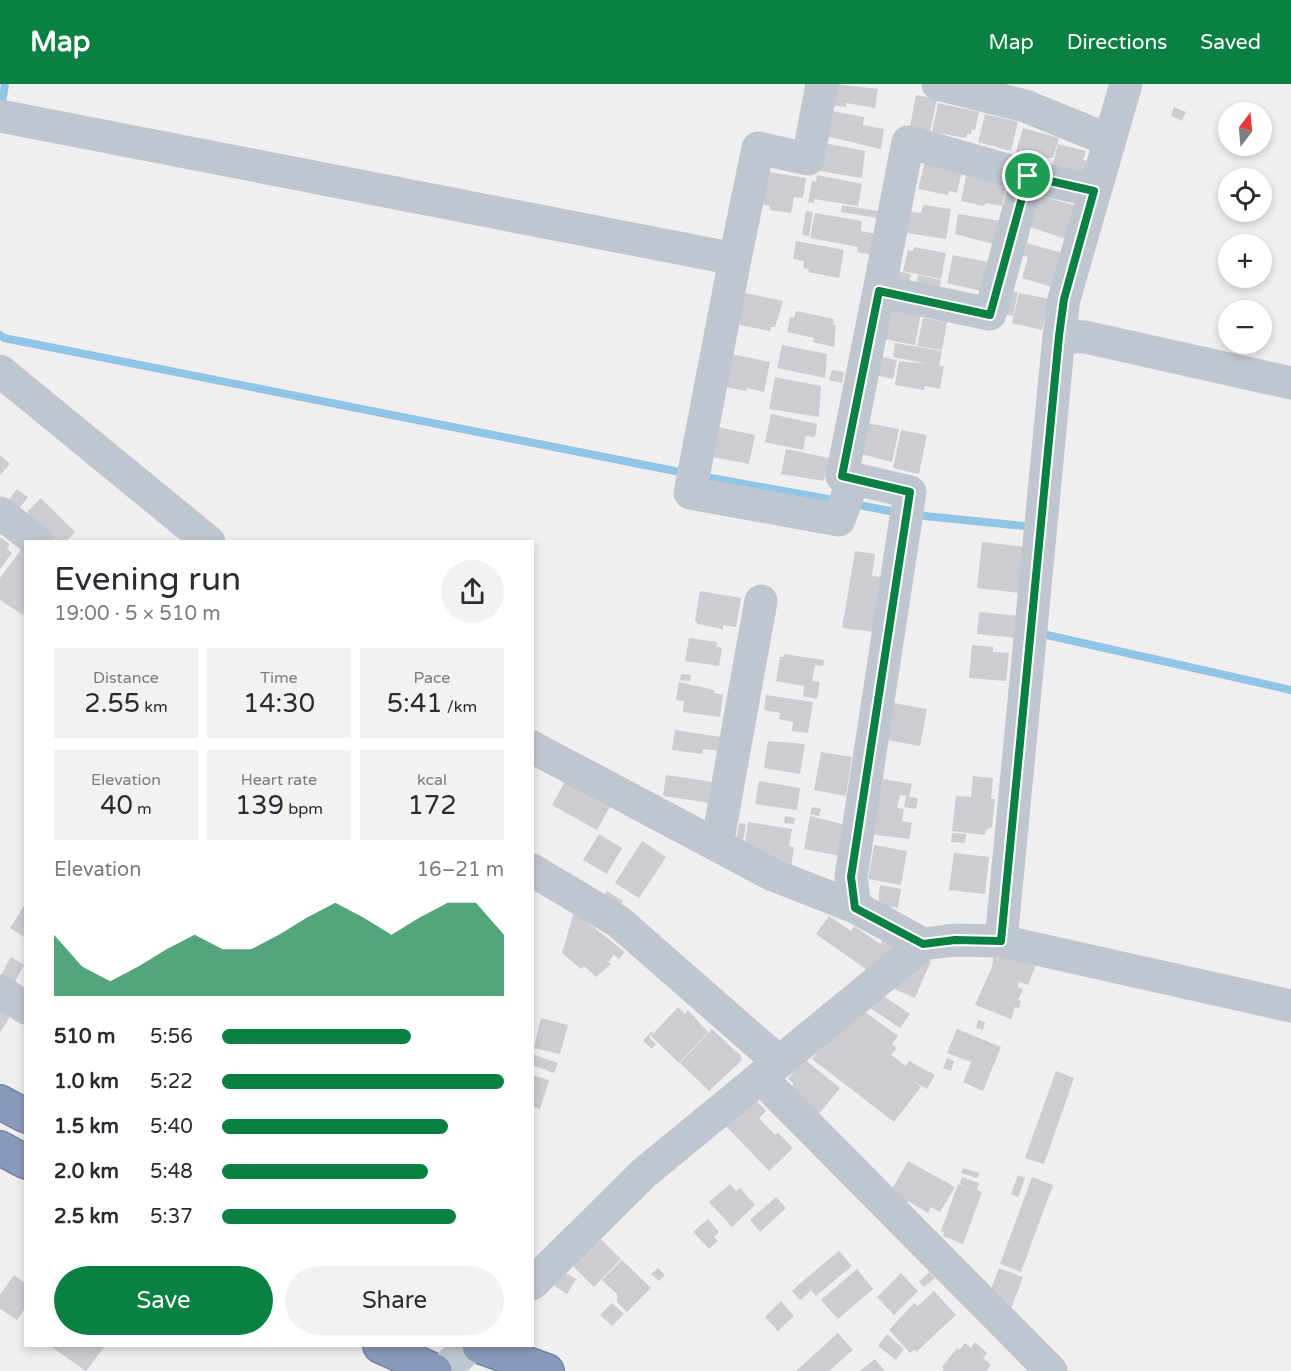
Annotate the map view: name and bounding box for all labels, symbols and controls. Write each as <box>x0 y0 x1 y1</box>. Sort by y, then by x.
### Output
text: Map <box>30 25 90 59</box>
text: Map <box>988 30 1034 55</box>
text: Directions <box>1067 30 1167 55</box>
text: Saved <box>1200 30 1261 55</box>
north arrow <box>1218 102 1272 156</box>
map controls <box>1218 102 1272 354</box>
pin <box>1002 150 1053 201</box>
icon: arrive <box>1011 159 1044 192</box>
button: locate <box>1218 168 1272 222</box>
button: + <box>1218 234 1272 288</box>
button: − <box>1218 300 1272 354</box>
text: Evening run <box>54 560 241 599</box>
button: share <box>441 560 504 623</box>
text: 19:00 · 5 × 510 m <box>54 602 221 626</box>
text: Distance <box>93 668 159 688</box>
text: Time <box>260 668 298 688</box>
text: Pace <box>414 668 450 688</box>
text: 2.55 <box>84 688 140 719</box>
text: 14:30 <box>243 688 315 719</box>
text: 5:41 <box>387 688 443 719</box>
text: km <box>140 697 168 717</box>
text: /km <box>443 697 477 717</box>
text: Elevation <box>91 770 161 790</box>
text: Heart rate <box>241 770 317 790</box>
text: kcal <box>417 770 447 790</box>
text: 40 <box>100 790 133 821</box>
text: 139 <box>235 790 284 821</box>
text: 172 <box>408 790 456 821</box>
text: m <box>133 799 152 819</box>
text: bpm <box>284 799 323 819</box>
text: Elevation <box>54 858 141 882</box>
text: 16–21 m <box>417 858 504 882</box>
text: 510 m <box>54 1025 115 1049</box>
text: 5:56 <box>150 1025 193 1049</box>
text: 1.0 km <box>54 1070 119 1094</box>
text: 5:22 <box>150 1070 193 1094</box>
text: 1.5 km <box>54 1115 119 1139</box>
text: 5:40 <box>150 1115 193 1139</box>
text: 2.0 km <box>54 1160 119 1184</box>
text: 5:48 <box>150 1160 193 1184</box>
text: 2.5 km <box>54 1205 119 1229</box>
text: 5:37 <box>150 1205 193 1229</box>
button: Save <box>54 1266 273 1335</box>
button: Share <box>285 1266 504 1335</box>

